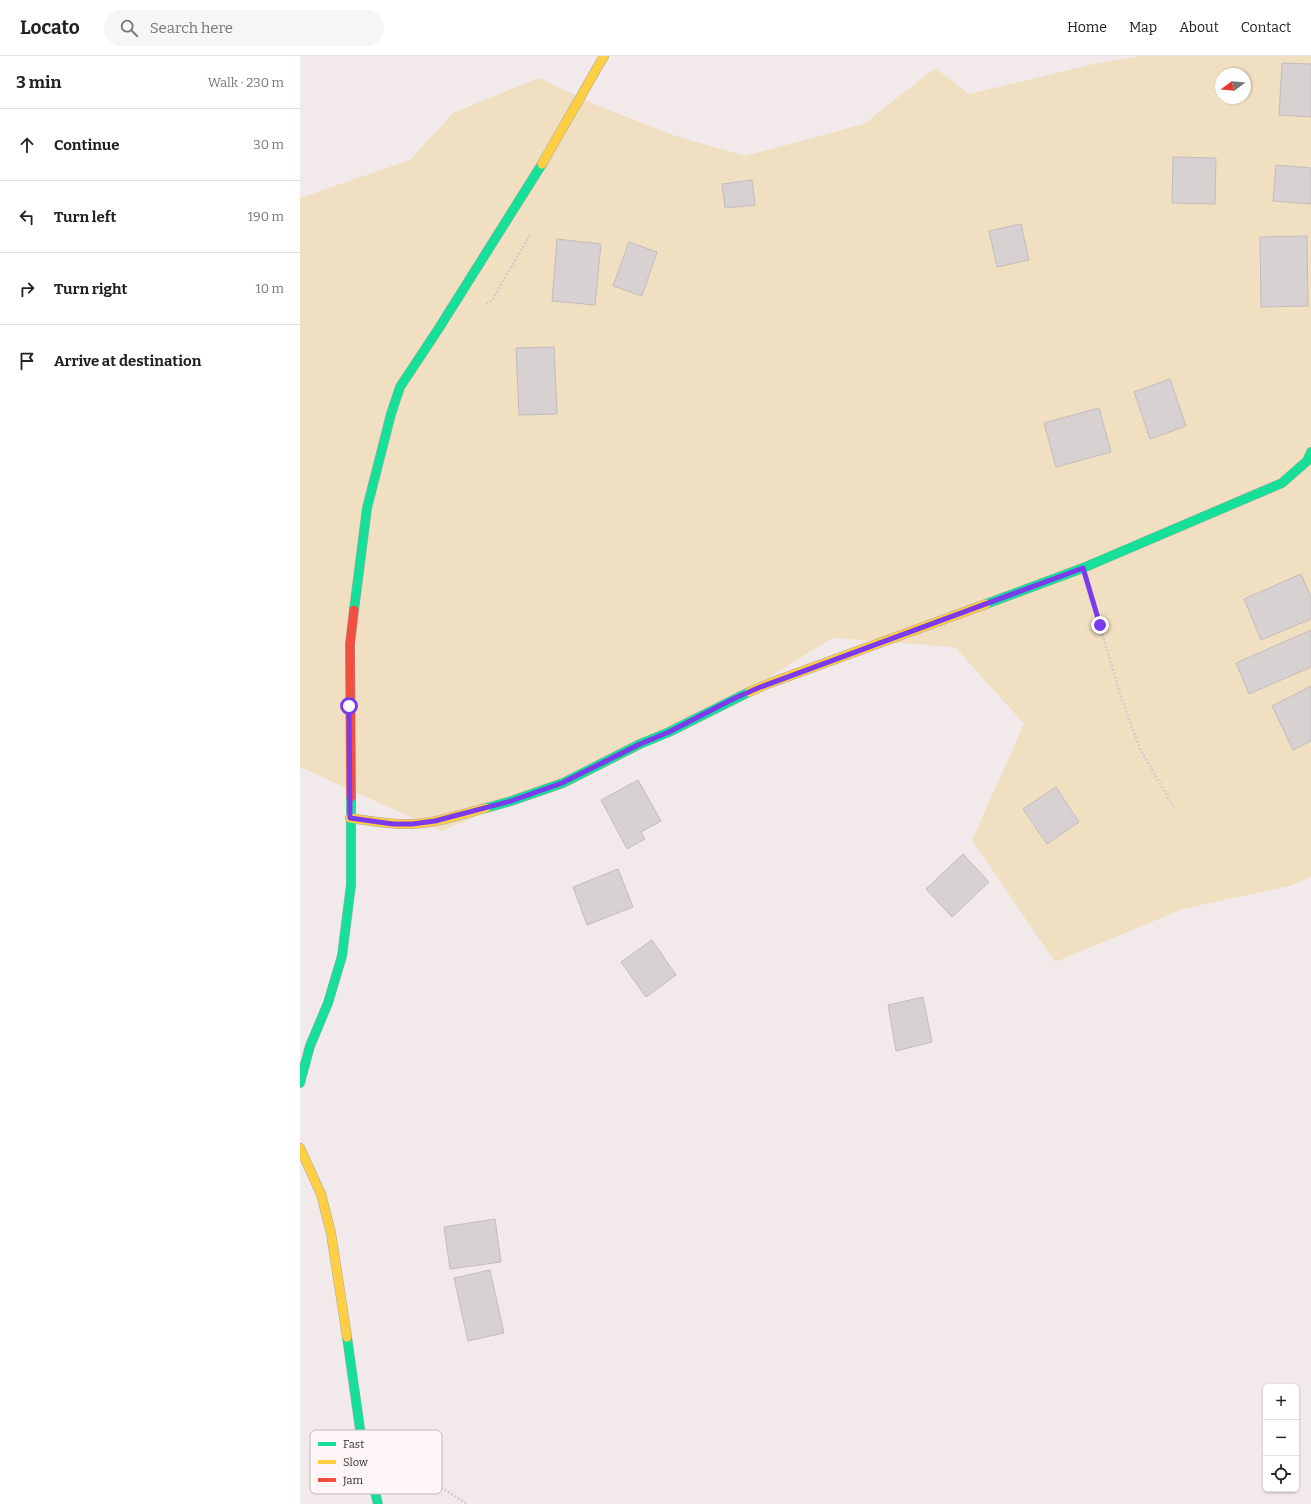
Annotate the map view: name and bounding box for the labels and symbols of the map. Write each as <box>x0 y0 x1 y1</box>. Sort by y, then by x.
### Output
north arrow <box>1215 68 1251 104</box>
route end <box>1091 616 1109 634</box>
route start <box>340 697 358 715</box>
legend <box>310 1430 442 1494</box>
text: Fast <box>343 1438 364 1451</box>
text: Slow <box>343 1456 368 1469</box>
text: Jam <box>342 1474 363 1487</box>

